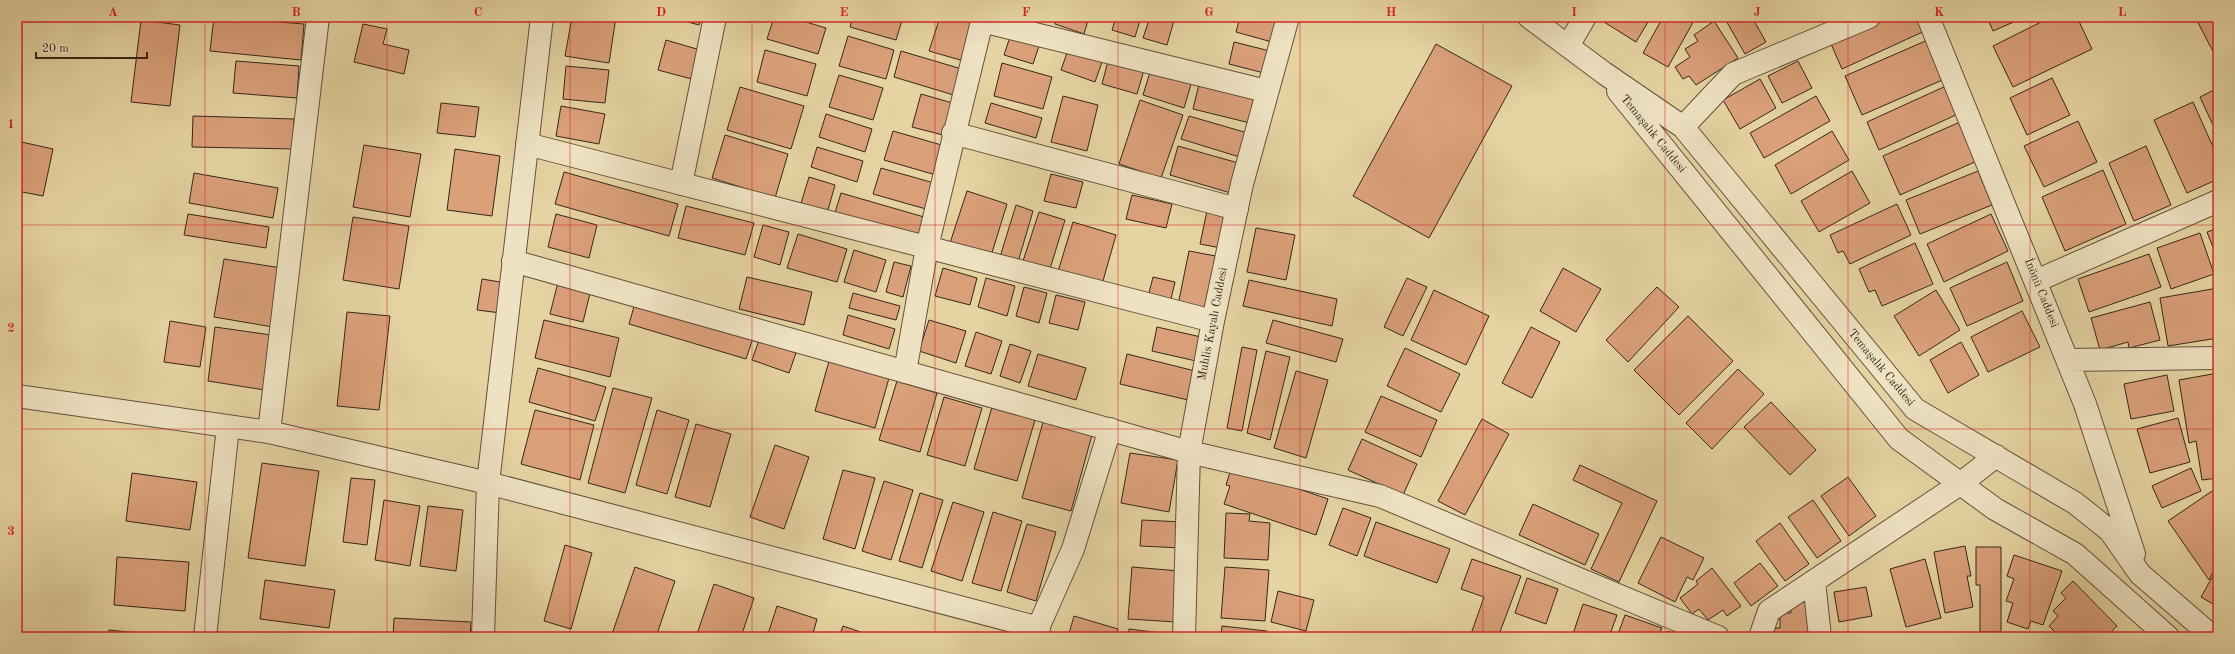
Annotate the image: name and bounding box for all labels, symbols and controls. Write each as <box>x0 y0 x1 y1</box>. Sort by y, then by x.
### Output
text: A <box>108 6 118 19</box>
text: B <box>291 6 301 19</box>
text: C <box>474 6 482 19</box>
text: D <box>656 6 666 19</box>
text: E <box>840 6 849 19</box>
text: F <box>1022 6 1031 19</box>
text: G <box>1204 6 1214 19</box>
text: H <box>1386 6 1397 19</box>
text: I <box>1571 6 1577 19</box>
text: J <box>1753 6 1761 19</box>
text: K <box>1934 6 1944 19</box>
text: L <box>2118 6 2127 19</box>
scale bar <box>36 34 147 60</box>
text: 20 m <box>42 43 69 55</box>
street label: Temaşalık Caddesi <box>1618 93 1688 175</box>
text: 1 <box>7 118 15 131</box>
street label: İnönü Caddesi <box>2022 255 2064 329</box>
street label: Muhlis Kayalı Caddesi <box>1196 266 1230 382</box>
text: 2 <box>7 322 15 335</box>
street label: Temaşalık Caddesi <box>1845 327 1917 409</box>
text: 3 <box>7 525 15 538</box>

